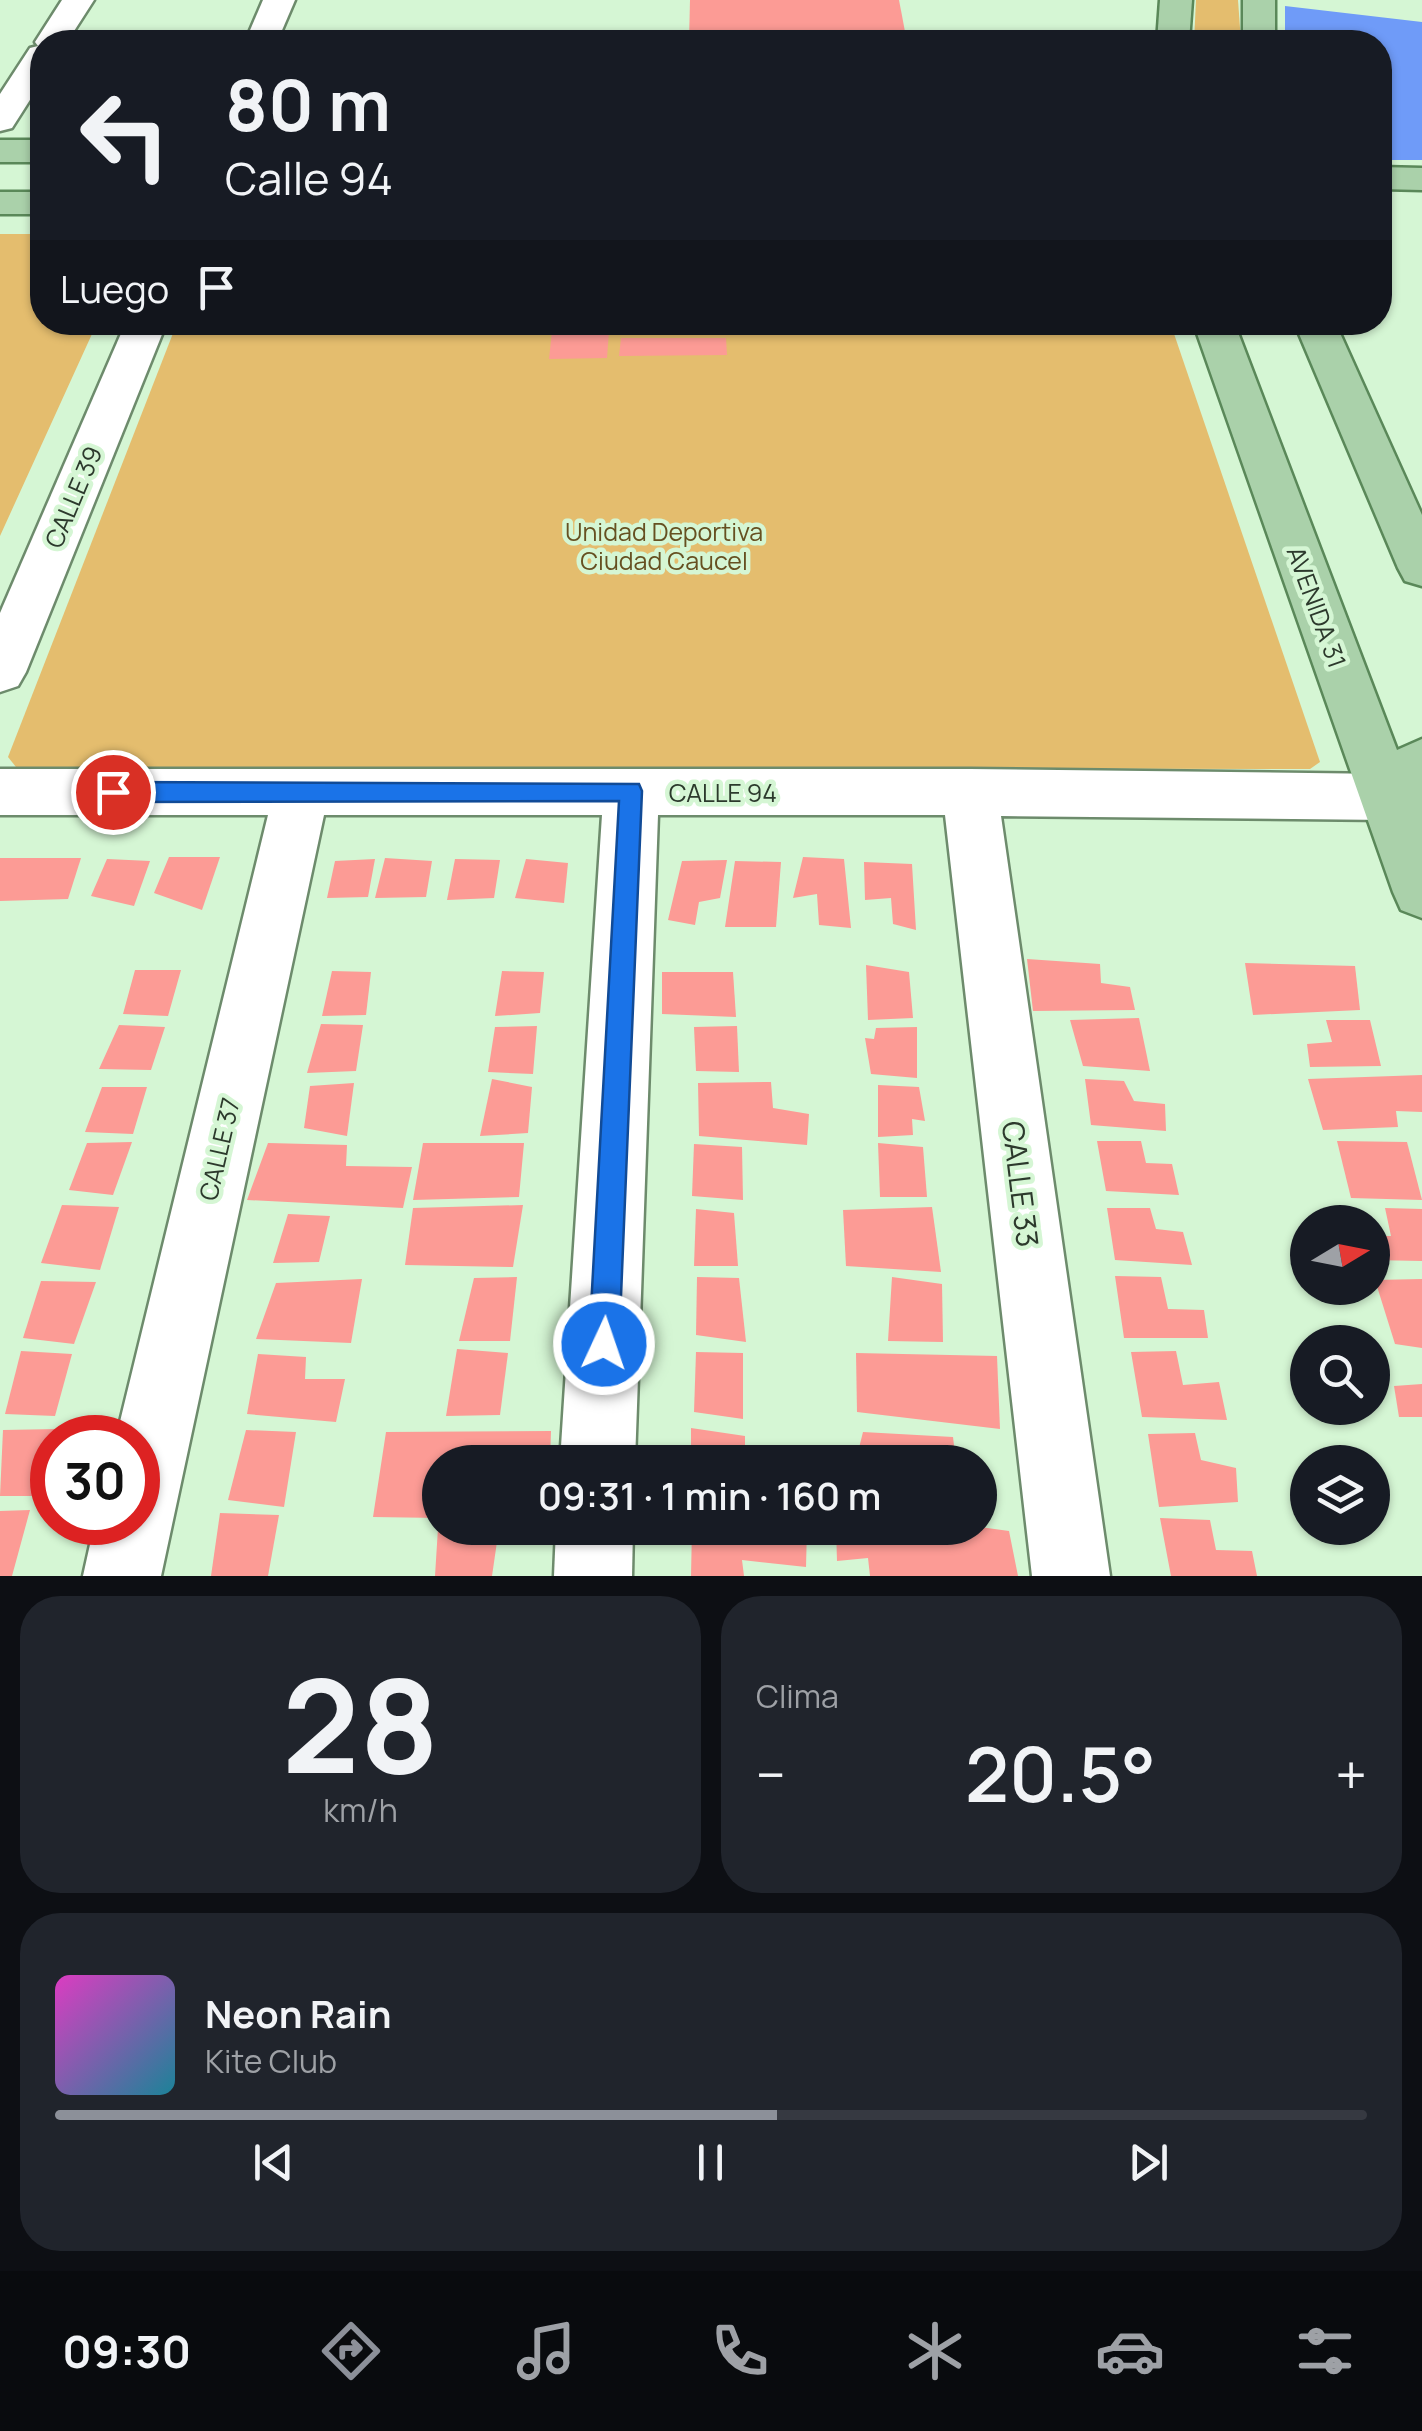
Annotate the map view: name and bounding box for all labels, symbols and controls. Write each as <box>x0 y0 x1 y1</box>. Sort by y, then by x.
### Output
text: 80 m <box>225 56 391 152</box>
icon: left <box>60 70 190 200</box>
text: Calle 94 <box>225 147 393 209</box>
icon: arrive <box>189 260 244 315</box>
text: Luego <box>60 262 169 314</box>
street label: CALLE 39 <box>36 441 110 553</box>
park label: Unidad Deportiva Ciudad Caucel <box>565 514 763 578</box>
street label: AVENIDA 31 <box>1279 541 1355 673</box>
pin <box>71 750 156 835</box>
icon: arrive <box>86 765 141 820</box>
street label: CALLE 94 <box>669 775 777 810</box>
street label: CALLE 37 <box>190 1094 248 1204</box>
street label: CALLE 33 <box>993 1119 1049 1249</box>
north arrow <box>1290 1205 1390 1305</box>
map controls <box>1290 1205 1390 1545</box>
position arrow <box>552 1292 656 1396</box>
button: search <box>1290 1325 1390 1425</box>
speed limit sign: 30 <box>30 1415 160 1545</box>
button: layers <box>1290 1445 1390 1545</box>
text: 09:31 · 1 min · 160 m <box>538 1469 881 1521</box>
text: 28 <box>282 1634 439 1812</box>
text: Clima <box>756 1674 839 1718</box>
text: 20.5° <box>965 1722 1156 1825</box>
text: − <box>756 1736 786 1812</box>
text: + <box>1335 1736 1367 1812</box>
text: km/h <box>323 1788 398 1832</box>
text: Neon Rain <box>205 1987 391 2039</box>
text: Kite Club <box>205 2039 337 2083</box>
icon: previous <box>246 2135 301 2190</box>
icon: pause <box>683 2135 738 2190</box>
icon: next <box>1121 2135 1176 2190</box>
icon: directions <box>316 2316 386 2386</box>
icon: music <box>511 2316 581 2386</box>
icon: phone <box>705 2316 775 2386</box>
icon: climate <box>900 2316 970 2386</box>
icon: car <box>1095 2316 1165 2386</box>
icon: filters <box>1290 2316 1360 2386</box>
text: 09:30 <box>62 2320 191 2382</box>

